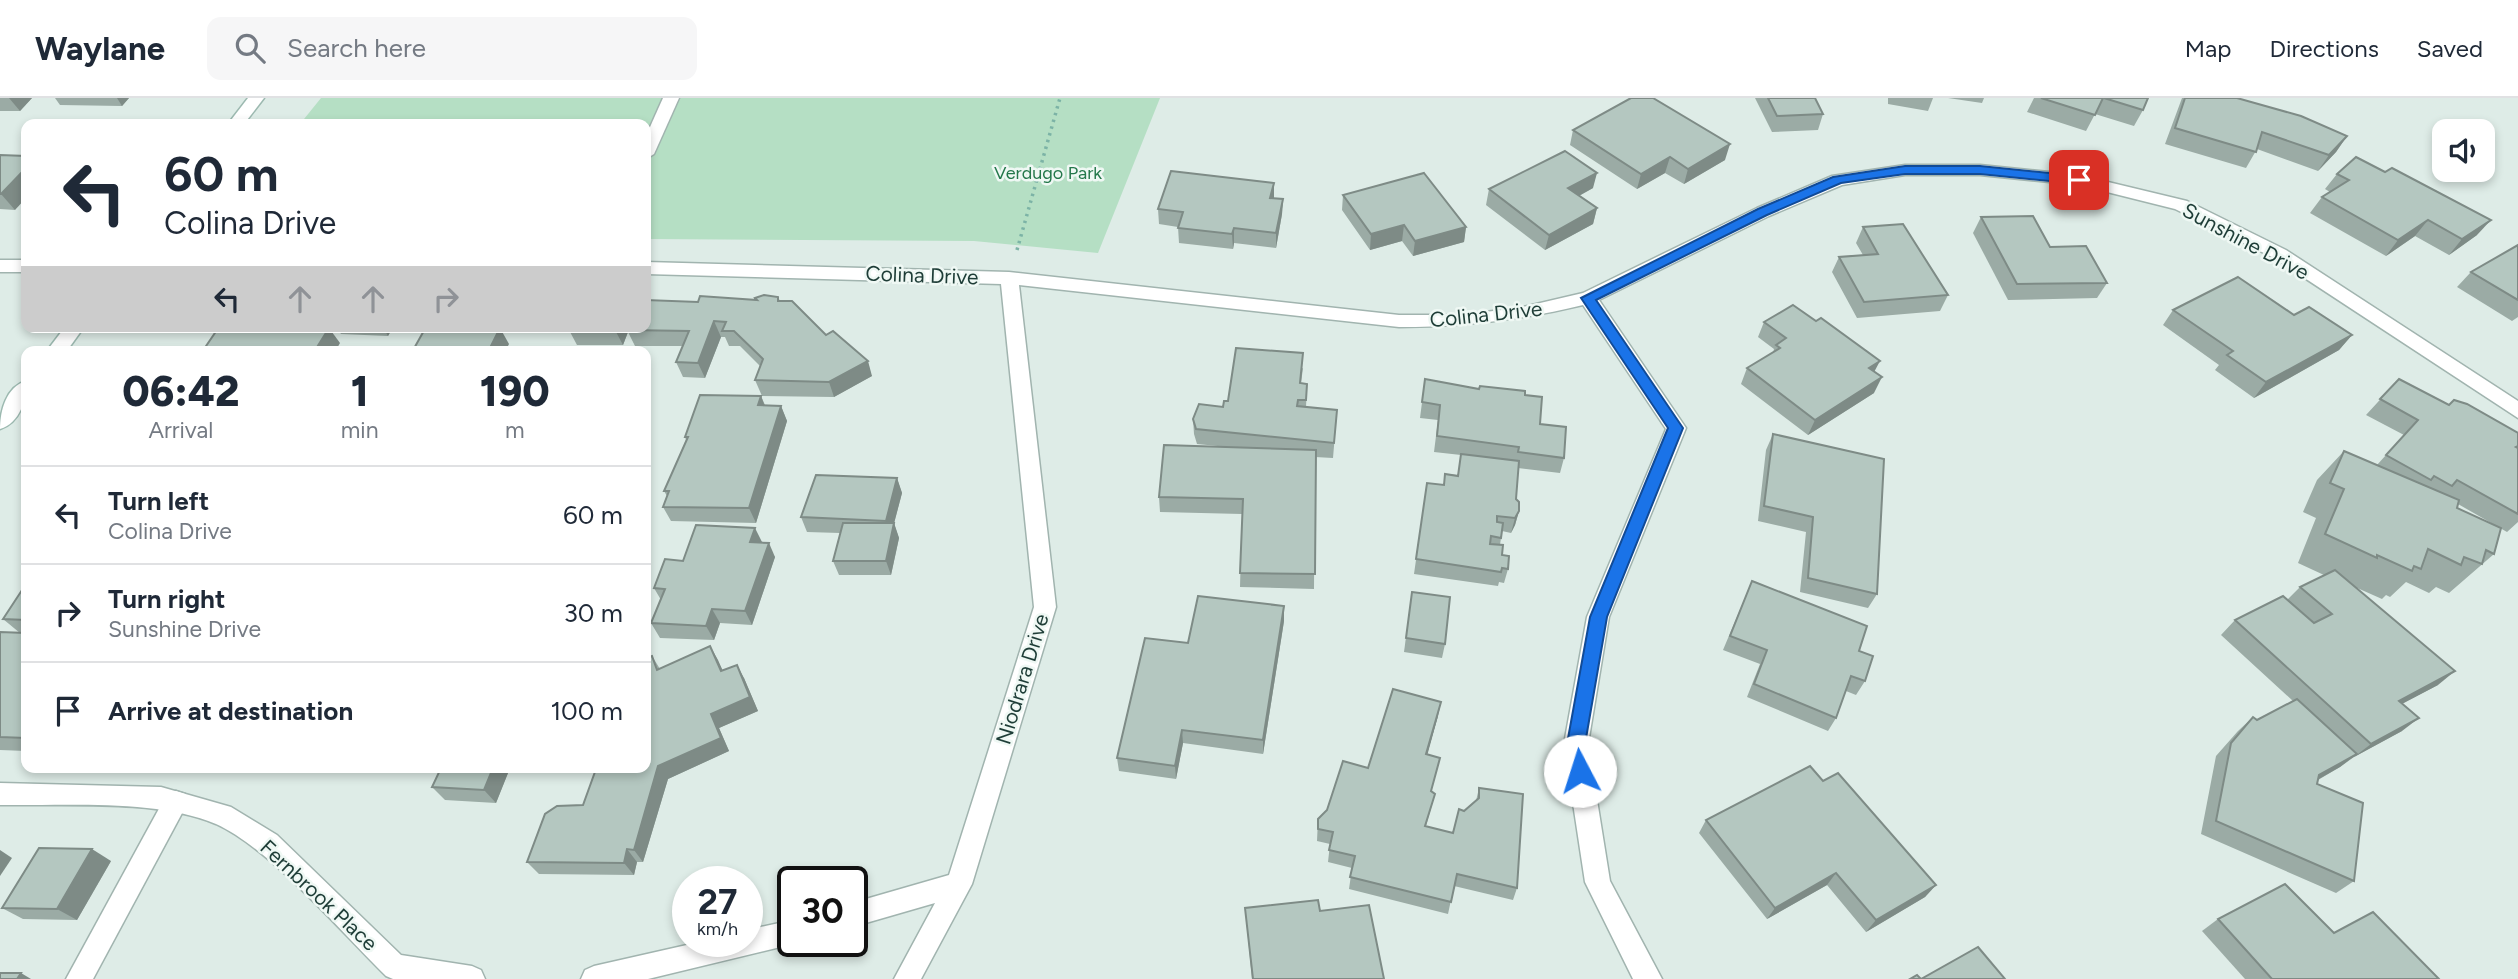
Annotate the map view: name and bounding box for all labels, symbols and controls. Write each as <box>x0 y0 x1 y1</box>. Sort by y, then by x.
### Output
search box <box>207 17 697 80</box>
text: Waylane <box>35 29 165 68</box>
icon: search <box>231 29 269 67</box>
text: Search here <box>287 32 426 64</box>
text: Map <box>2185 34 2231 63</box>
text: Directions <box>2269 34 2379 63</box>
text: Saved <box>2417 34 2483 63</box>
map controls <box>2432 119 2495 182</box>
button: sound <box>2432 119 2495 182</box>
text: 60 m <box>164 144 279 203</box>
icon: left <box>49 147 140 238</box>
pin <box>2049 150 2109 210</box>
icon: arrive <box>2060 161 2098 199</box>
park label: Verdugo Park <box>994 162 1102 184</box>
street label: Sunshine Drive <box>2178 197 2314 285</box>
text: Colina Drive <box>164 204 336 242</box>
street label: Colina Drive <box>865 261 979 289</box>
icon: left <box>208 280 246 318</box>
icon: ahead <box>281 280 319 318</box>
icon: ahead <box>354 280 392 318</box>
icon: right <box>427 280 465 318</box>
street label: Colina Drive <box>1429 296 1543 332</box>
text: 06:42 <box>122 366 239 417</box>
text: 1 <box>351 366 369 417</box>
text: 190 <box>480 366 550 417</box>
text: Arrival <box>148 416 213 444</box>
text: min <box>341 416 378 444</box>
text: m <box>505 416 525 444</box>
text: Turn left <box>108 485 209 517</box>
icon: left <box>49 496 87 534</box>
text: 60 m <box>563 499 623 531</box>
text: Colina Drive <box>108 517 232 545</box>
text: Turn right <box>108 583 225 615</box>
icon: right <box>49 594 87 632</box>
text: 30 m <box>564 597 623 629</box>
street label: Niodrara Drive <box>990 611 1054 747</box>
text: Sunshine Drive <box>108 615 261 643</box>
icon: arrive <box>49 692 87 730</box>
text: Arrive at destination <box>108 695 353 727</box>
text: 100 m <box>550 695 623 727</box>
position arrow <box>1543 734 1617 808</box>
street label: Fernbrook Place <box>255 834 383 956</box>
speed limit sign: 30 <box>777 866 868 957</box>
text: 27 <box>698 881 737 923</box>
text: km/h <box>697 918 738 940</box>

